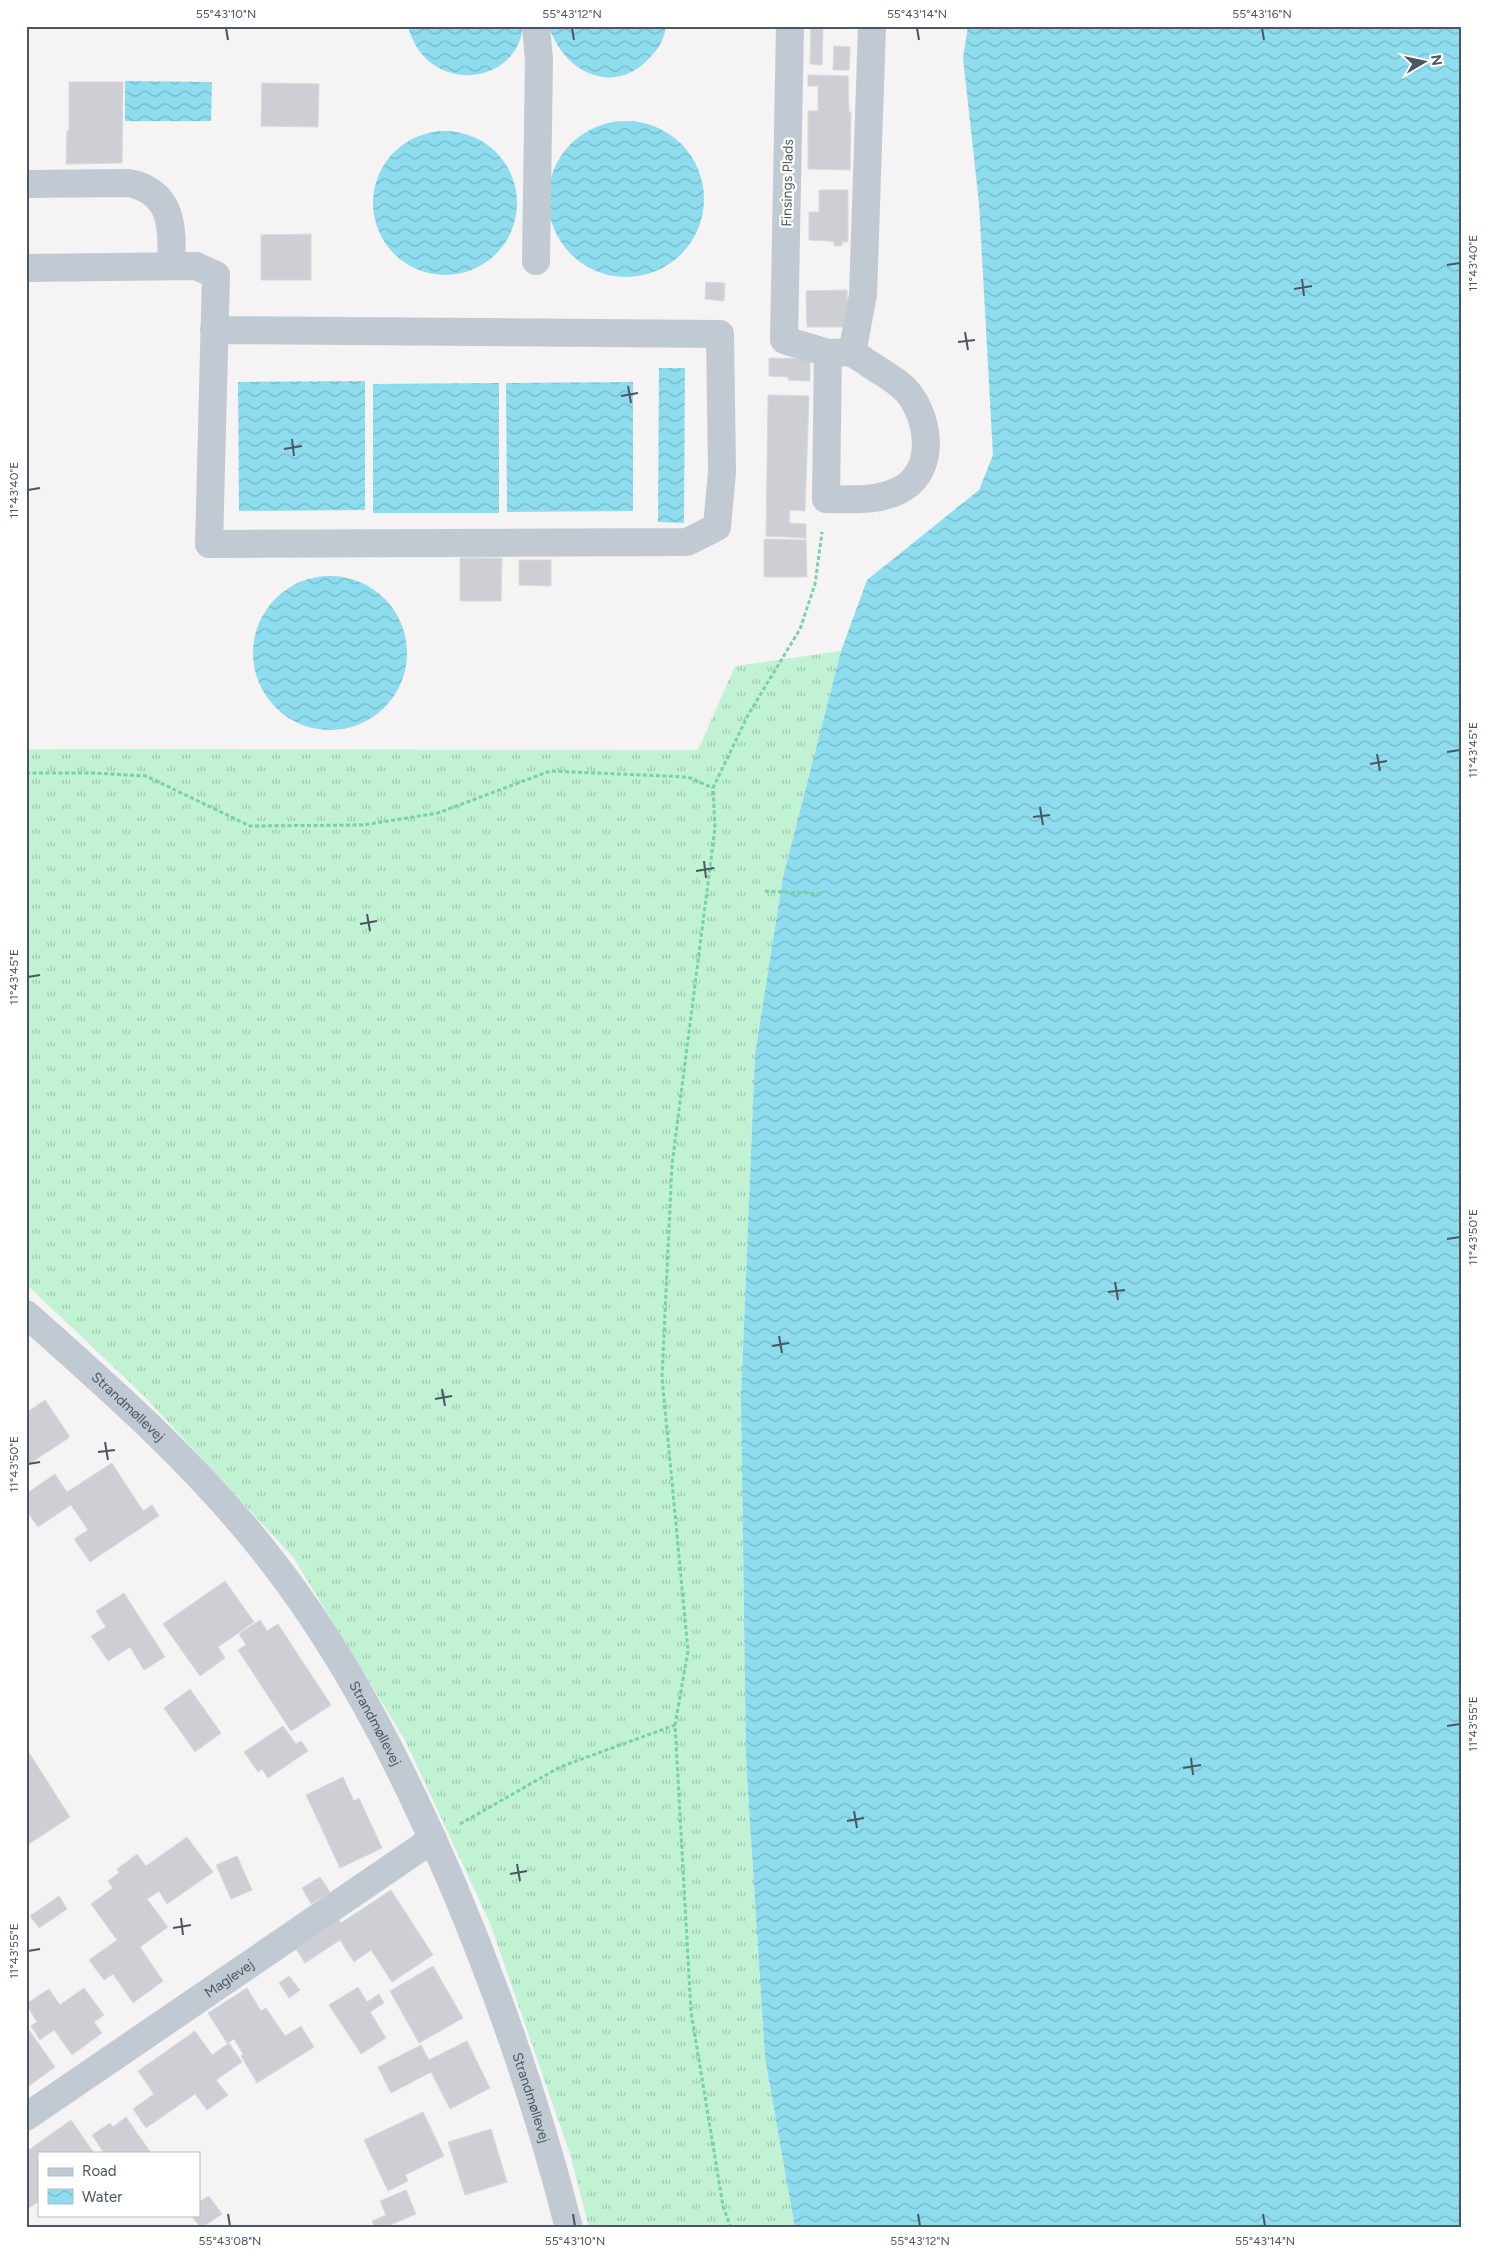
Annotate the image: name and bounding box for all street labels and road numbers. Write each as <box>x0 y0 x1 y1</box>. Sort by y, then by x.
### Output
street label: Finsings Plads <box>778 139 797 227</box>
street label: Strandmøllevej <box>88 1369 168 1445</box>
street label: Strandmøllevej <box>345 1678 405 1769</box>
street label: Maglevej <box>201 1956 257 2002</box>
street label: Strandmøllevej <box>508 2050 553 2145</box>

